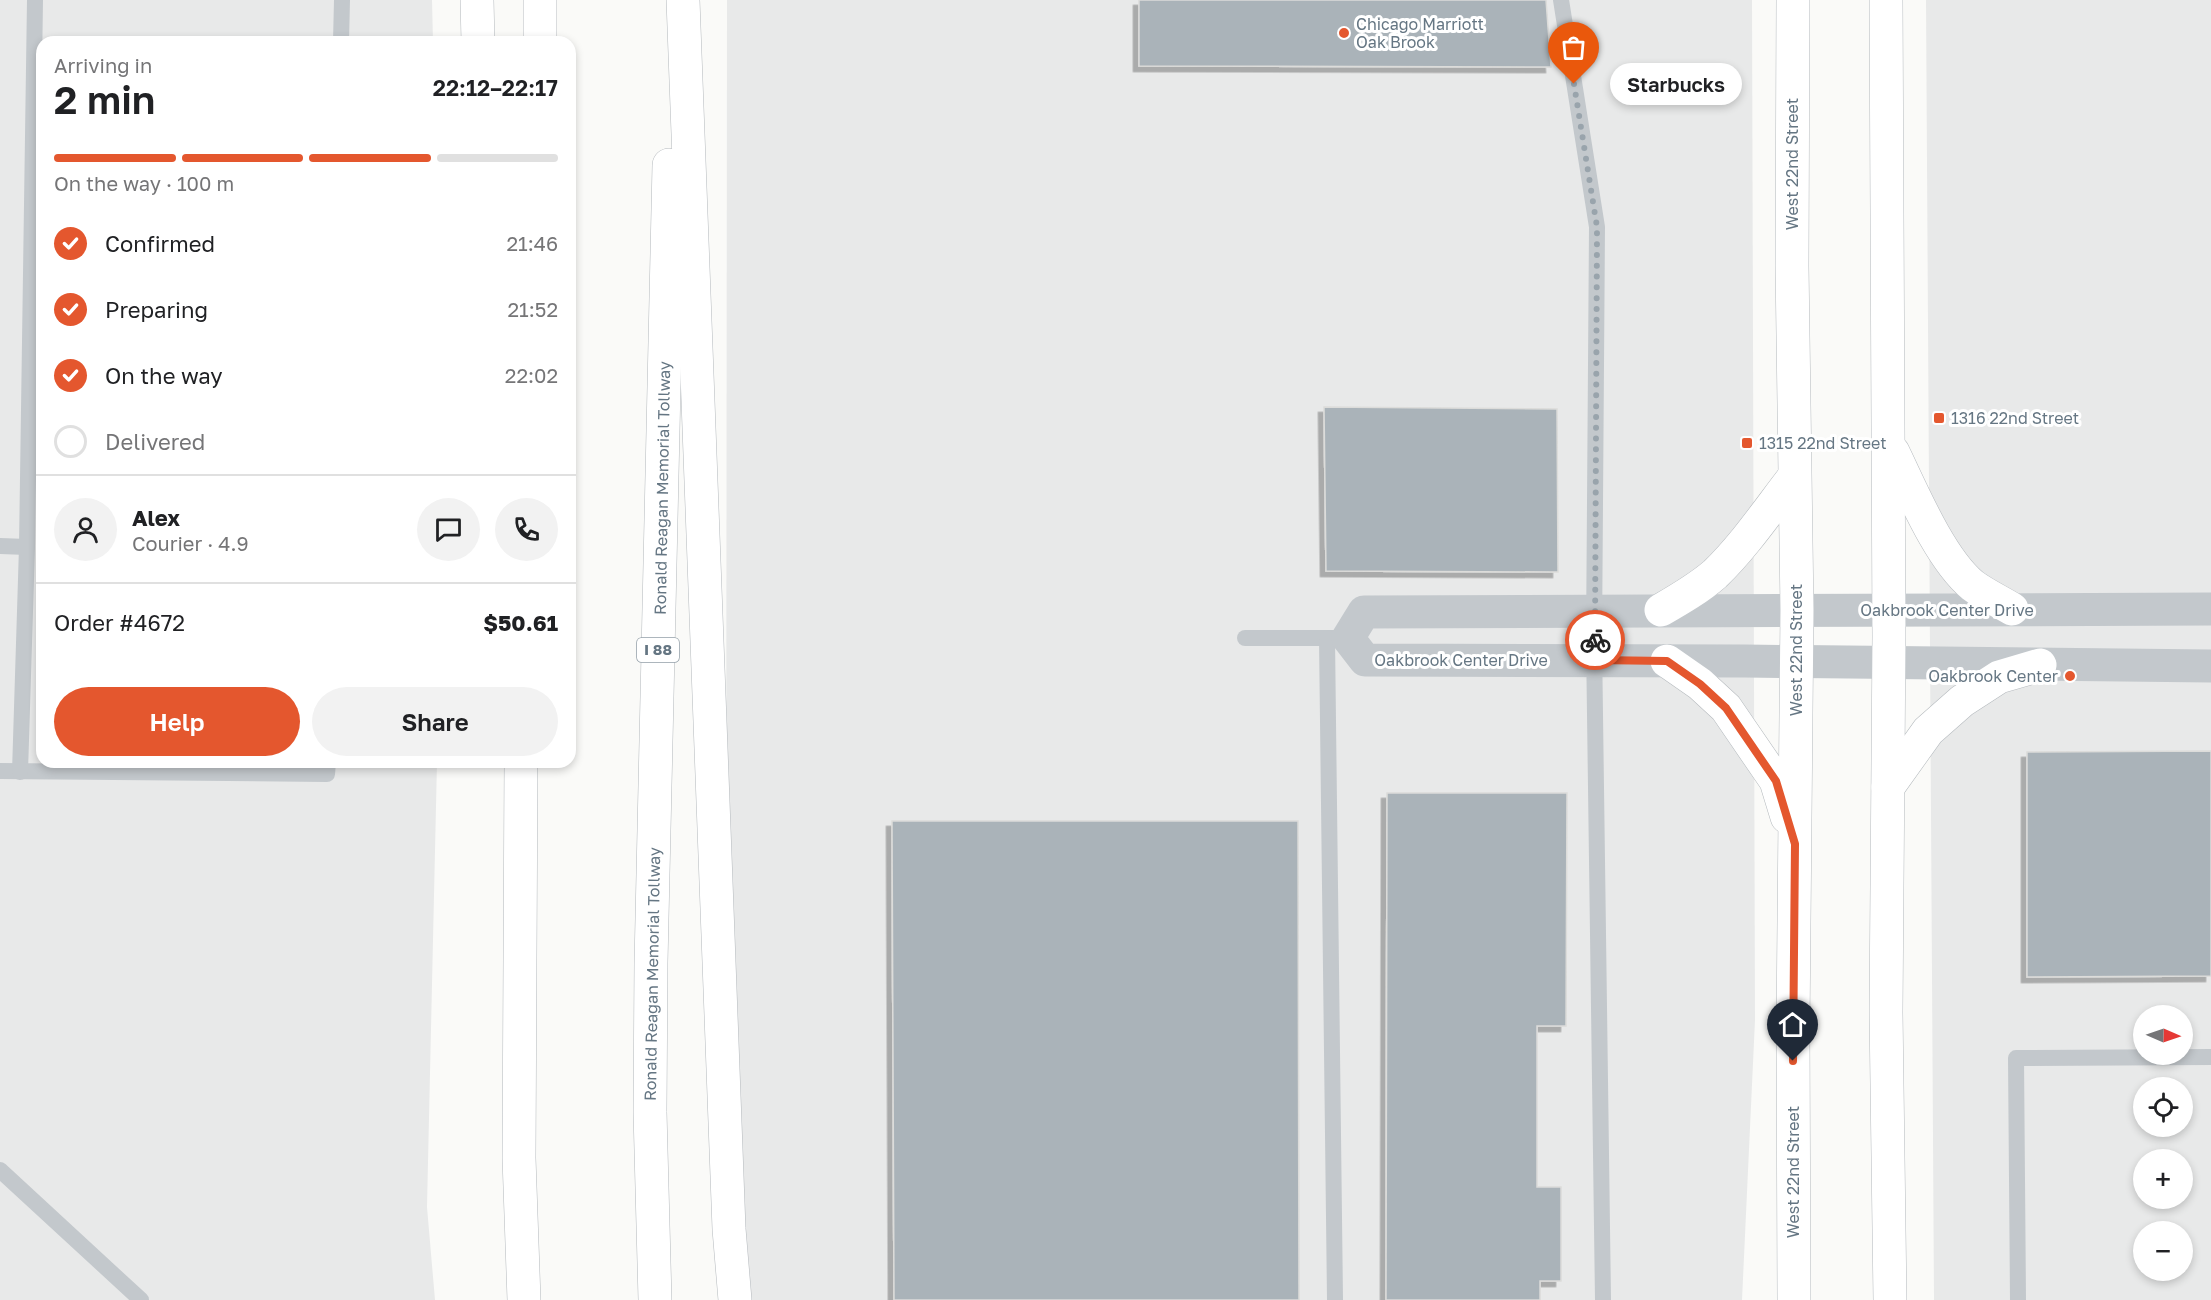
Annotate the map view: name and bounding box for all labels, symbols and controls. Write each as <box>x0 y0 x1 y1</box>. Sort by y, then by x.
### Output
place label: Chicago Marriott Oak Brook <box>1356 14 1484 52</box>
pin <box>1548 22 1599 84</box>
marker: Chicago Marriott Oak Brook <box>1337 26 1351 40</box>
icon: bag <box>1557 31 1590 64</box>
text: Arriving in <box>54 53 152 77</box>
callout: Starbucks <box>1610 63 1742 105</box>
text: Starbucks <box>1627 72 1725 96</box>
text: 22:12–22:17 <box>433 74 558 101</box>
text: 2 min <box>54 76 155 123</box>
street label: West 22nd Street <box>1782 98 1802 230</box>
text: On the way · 100 m <box>54 171 234 195</box>
icon: check <box>54 227 87 260</box>
text: Confirmed <box>105 230 215 257</box>
text: 21:46 <box>506 231 558 255</box>
icon: check <box>54 293 87 326</box>
text: Preparing <box>105 296 208 323</box>
text: 21:52 <box>508 297 558 321</box>
icon: check <box>54 359 87 392</box>
street label: Ronald Reagan Memorial Tollway <box>650 361 674 615</box>
text: On the way <box>105 362 223 389</box>
text: 22:02 <box>505 363 558 387</box>
place label: 1316 22nd Street <box>1951 408 2079 428</box>
marker: 1316 22nd Street <box>1932 411 1946 425</box>
text: Delivered <box>105 428 205 455</box>
place label: 1315 22nd Street <box>1759 433 1887 453</box>
marker: 1315 22nd Street <box>1740 436 1754 450</box>
button: person <box>54 498 117 561</box>
button: chat <box>417 498 480 561</box>
button: phone <box>495 498 558 561</box>
text: Alex <box>132 504 180 531</box>
text: Courier · 4.9 <box>132 531 249 555</box>
street label: West 22nd Street <box>1786 584 1806 716</box>
street label: Oakbrook Center Drive <box>1860 600 2034 620</box>
text: Order #4672 <box>54 609 185 636</box>
text: $50.61 <box>483 609 558 636</box>
courier <box>1565 610 1625 670</box>
icon: bike <box>1579 624 1612 657</box>
road number: I 88 <box>637 638 679 662</box>
street label: Oakbrook Center Drive <box>1374 650 1548 670</box>
place label: Oakbrook Center <box>1928 666 2058 686</box>
marker: Oakbrook Center <box>2063 669 2077 683</box>
button: Help <box>54 687 300 756</box>
button: Share <box>312 687 558 756</box>
street label: Ronald Reagan Memorial Tollway <box>640 847 664 1101</box>
pin <box>1767 999 1818 1061</box>
north arrow <box>2133 1005 2193 1065</box>
map controls <box>2133 1005 2193 1281</box>
icon: home <box>1776 1008 1809 1041</box>
button: locate <box>2133 1077 2193 1137</box>
street label: West 22nd Street <box>1783 1106 1803 1238</box>
button: + <box>2133 1149 2193 1209</box>
button: − <box>2133 1221 2193 1281</box>

